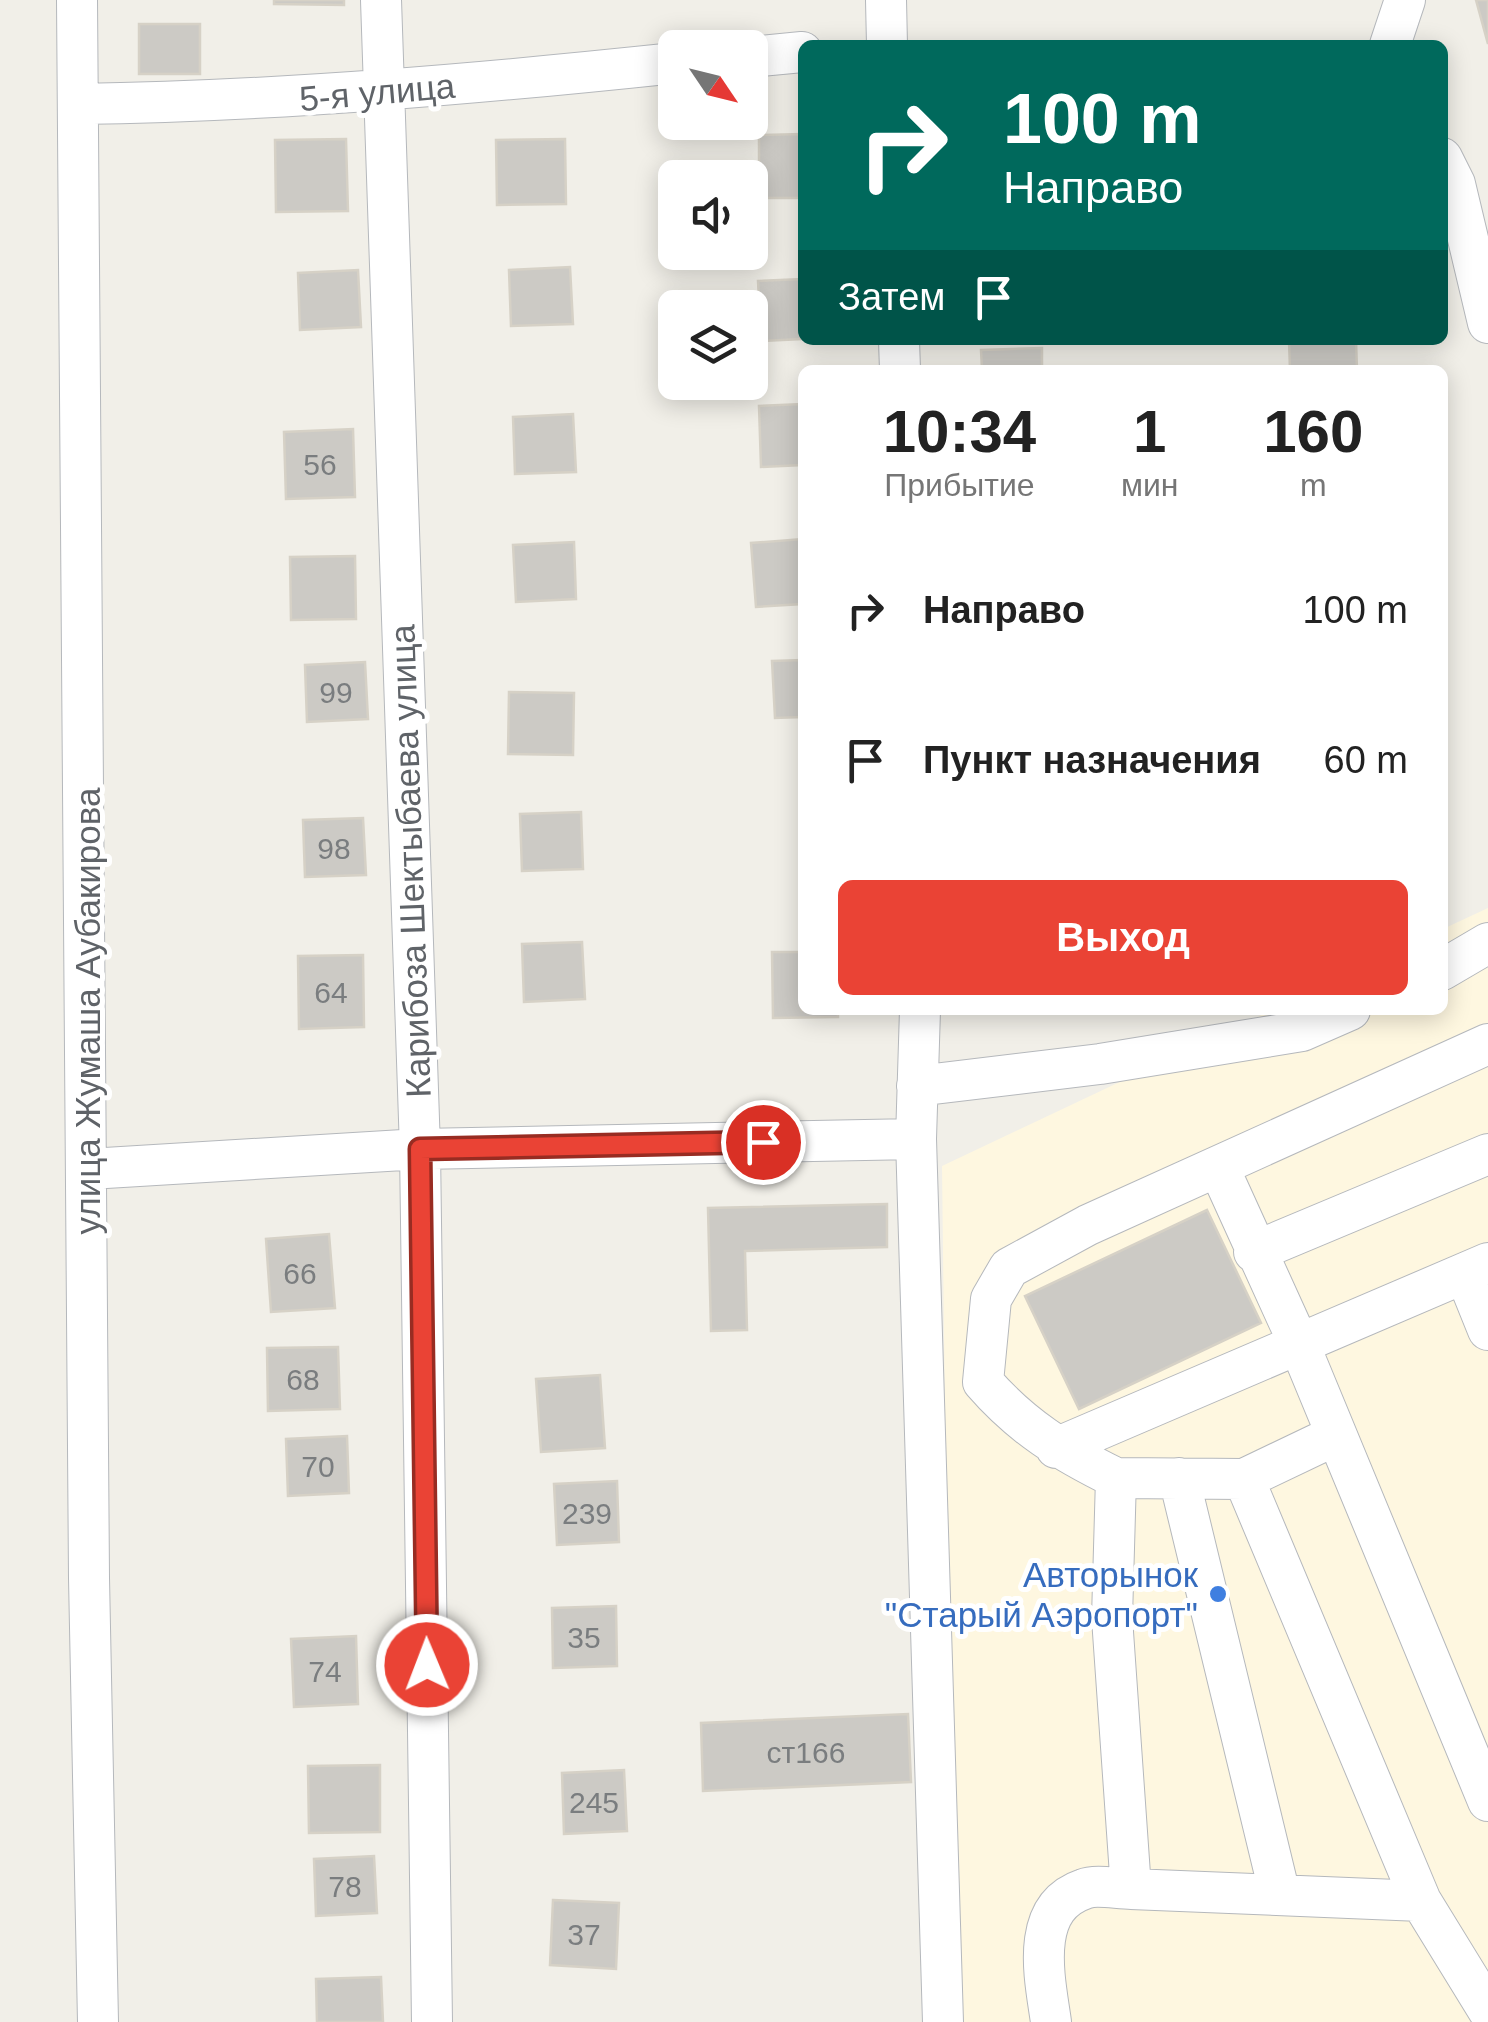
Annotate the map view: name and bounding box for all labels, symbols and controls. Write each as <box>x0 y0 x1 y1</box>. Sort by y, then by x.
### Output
north arrow <box>658 30 768 140</box>
map controls <box>658 30 768 400</box>
street label: 5-я улица <box>298 66 457 118</box>
icon: right <box>838 80 968 210</box>
text: 100 m <box>1003 80 1201 158</box>
button: sound <box>658 160 768 270</box>
text: Направо <box>1003 162 1183 213</box>
icon: arrive <box>966 270 1021 325</box>
text: Затем <box>838 276 946 318</box>
button: layers <box>658 290 768 400</box>
text: 10:34 <box>883 398 1036 465</box>
text: 1 <box>1133 398 1166 465</box>
text: 160 <box>1263 398 1363 465</box>
house number: 56 <box>303 448 337 481</box>
text: Прибытие <box>884 467 1035 503</box>
text: мин <box>1121 467 1178 503</box>
text: m <box>1300 467 1327 503</box>
icon: right <box>838 583 893 638</box>
text: Направо <box>923 589 1085 631</box>
text: 100 m <box>1302 589 1408 631</box>
street label: Карибоза Шектыбаева улица <box>382 623 438 1098</box>
house number: 99 <box>319 676 353 709</box>
icon: arrive <box>838 733 893 788</box>
text: Пункт назначения <box>923 739 1261 781</box>
text: 60 m <box>1324 739 1408 781</box>
street label: улица Жумаша Аубакирова <box>68 787 107 1234</box>
house number: 98 <box>317 832 351 865</box>
button: Выход <box>838 880 1408 995</box>
house number: 64 <box>314 976 348 1009</box>
pin <box>721 1100 806 1185</box>
icon: arrive <box>736 1115 791 1170</box>
house number: 66 <box>283 1257 317 1290</box>
house number: 68 <box>286 1363 320 1396</box>
house number: 70 <box>301 1450 335 1483</box>
house number: 239 <box>562 1497 612 1530</box>
place label: Авторынок "Старый Аэропорт" <box>885 1555 1199 1634</box>
marker: Авторынок "Старый Аэропорт" <box>1207 1583 1229 1605</box>
position arrow <box>375 1613 479 1717</box>
house number: 35 <box>567 1621 601 1654</box>
house number: 74 <box>308 1655 342 1688</box>
house number: ст166 <box>767 1736 845 1769</box>
house number: 245 <box>569 1786 619 1819</box>
house number: 78 <box>328 1870 362 1903</box>
house number: 37 <box>567 1918 601 1951</box>

